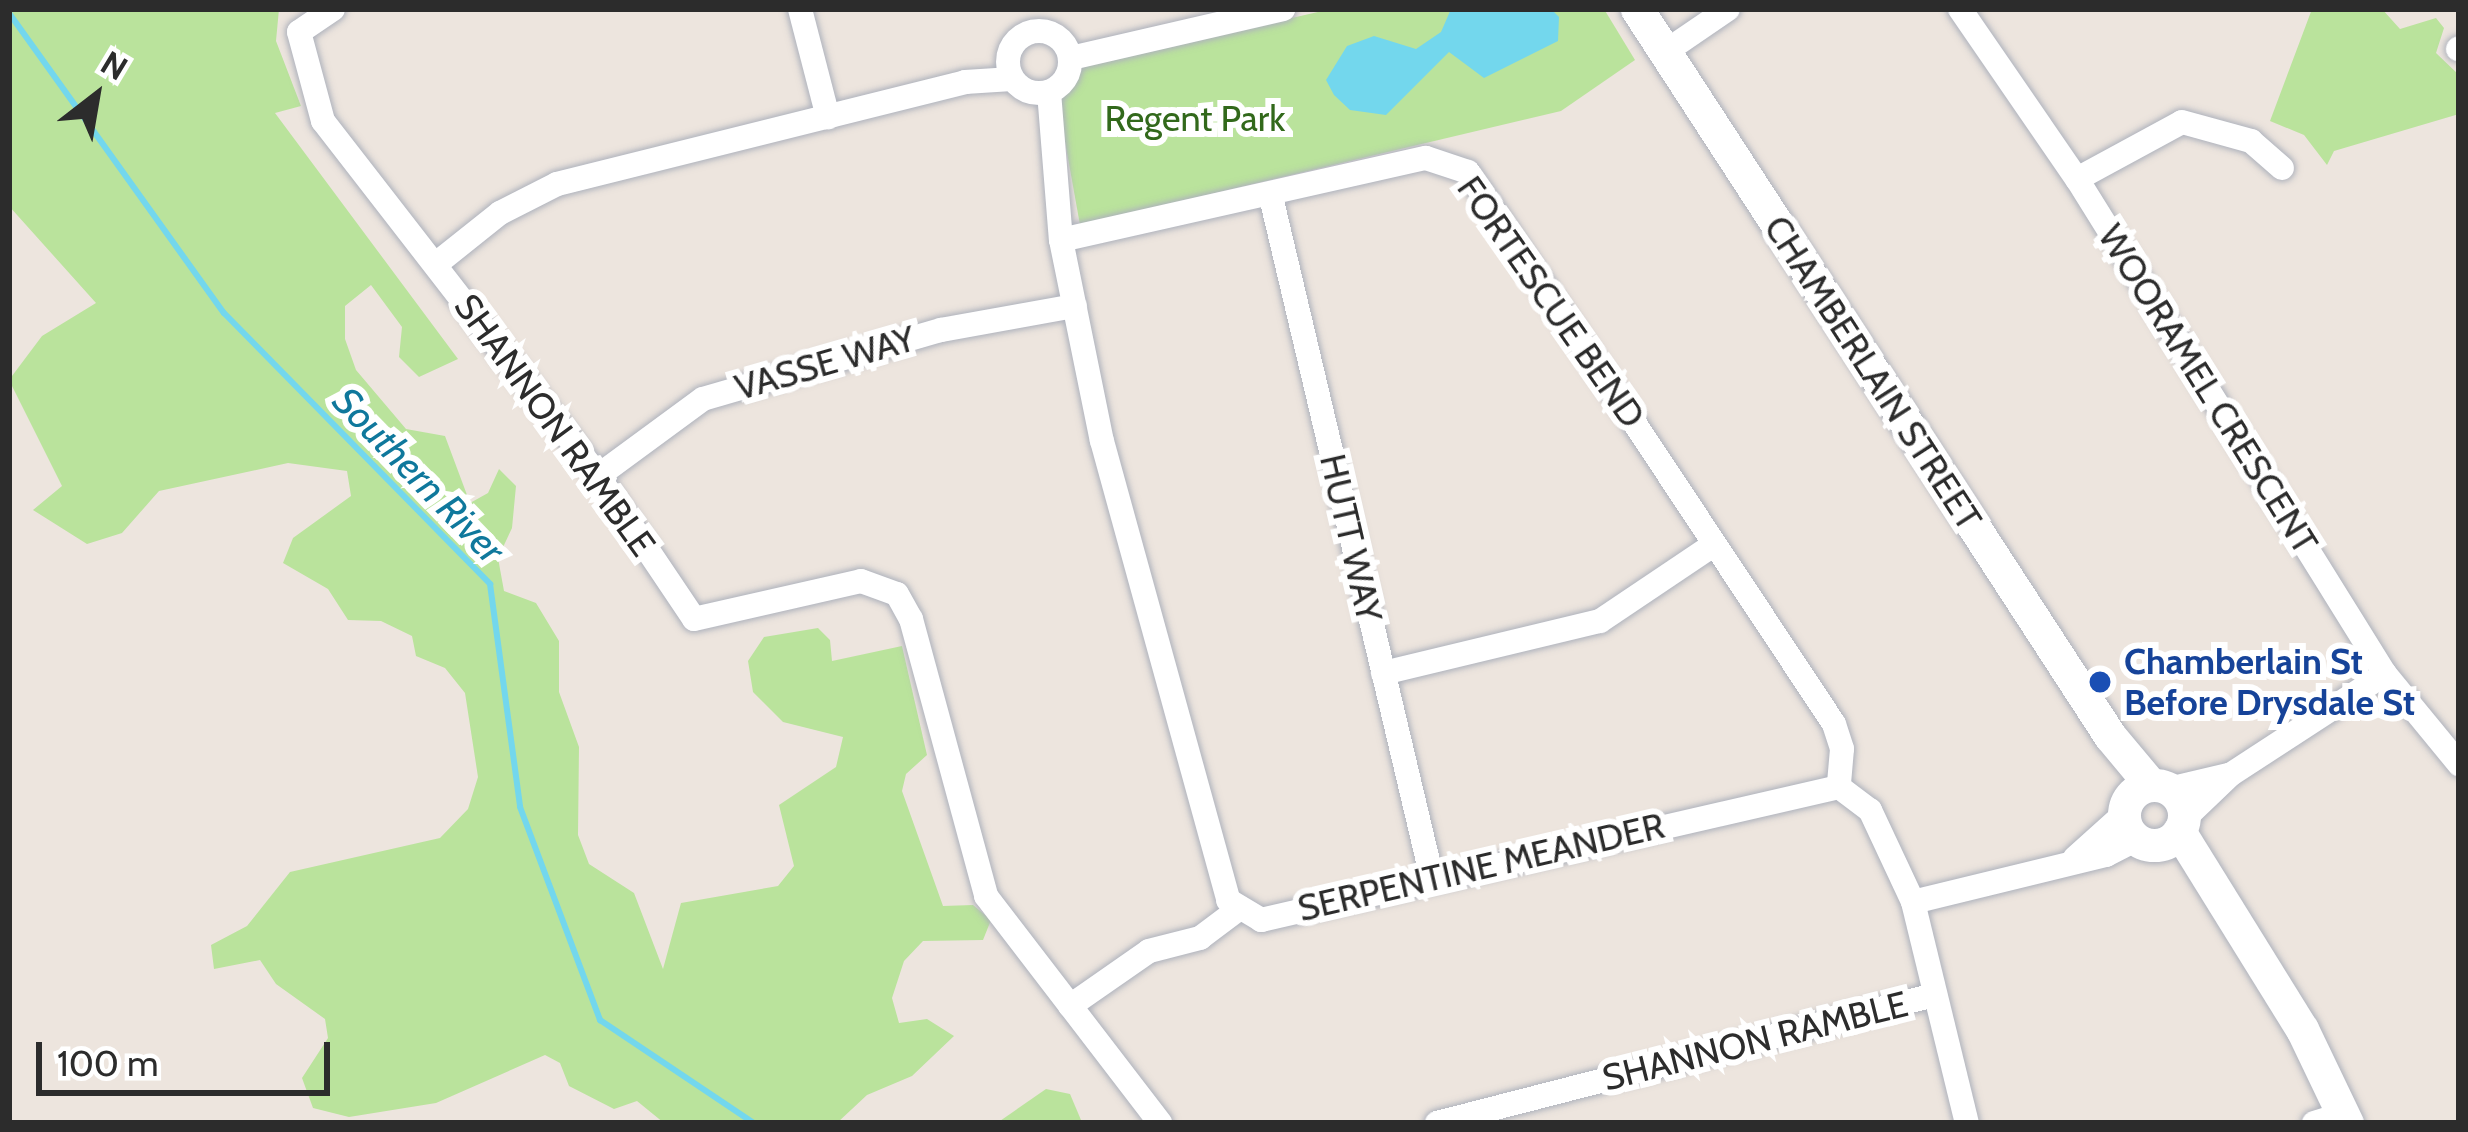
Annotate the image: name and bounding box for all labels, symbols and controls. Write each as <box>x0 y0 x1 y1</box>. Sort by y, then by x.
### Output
north arrow <box>36 36 156 156</box>
text: N <box>94 42 135 88</box>
park label: Regent Park <box>1105 97 1285 141</box>
street label: FORTESCUE BEND <box>1448 168 1654 436</box>
street label: CHAMBERLAIN STREET <box>1755 208 1991 538</box>
street label: WOORAMEL CRESCENT <box>2089 217 2327 561</box>
street label: SHANNON RAMBLE <box>446 286 664 564</box>
street label: VASSE WAY <box>730 317 920 409</box>
water label: Southern River <box>323 377 515 573</box>
street label: HUTT WAY <box>1311 450 1391 626</box>
place label: Chamberlain St Before Drysdale St <box>2124 639 2415 724</box>
marker: Chamberlain St Before Drysdale St <box>2087 669 2113 695</box>
street label: SERPENTINE MEANDER <box>1294 804 1668 930</box>
street label: SHANNON RAMBLE <box>1598 982 1912 1100</box>
scale bar <box>42 1018 336 1092</box>
text: 100 m <box>57 1041 159 1085</box>

